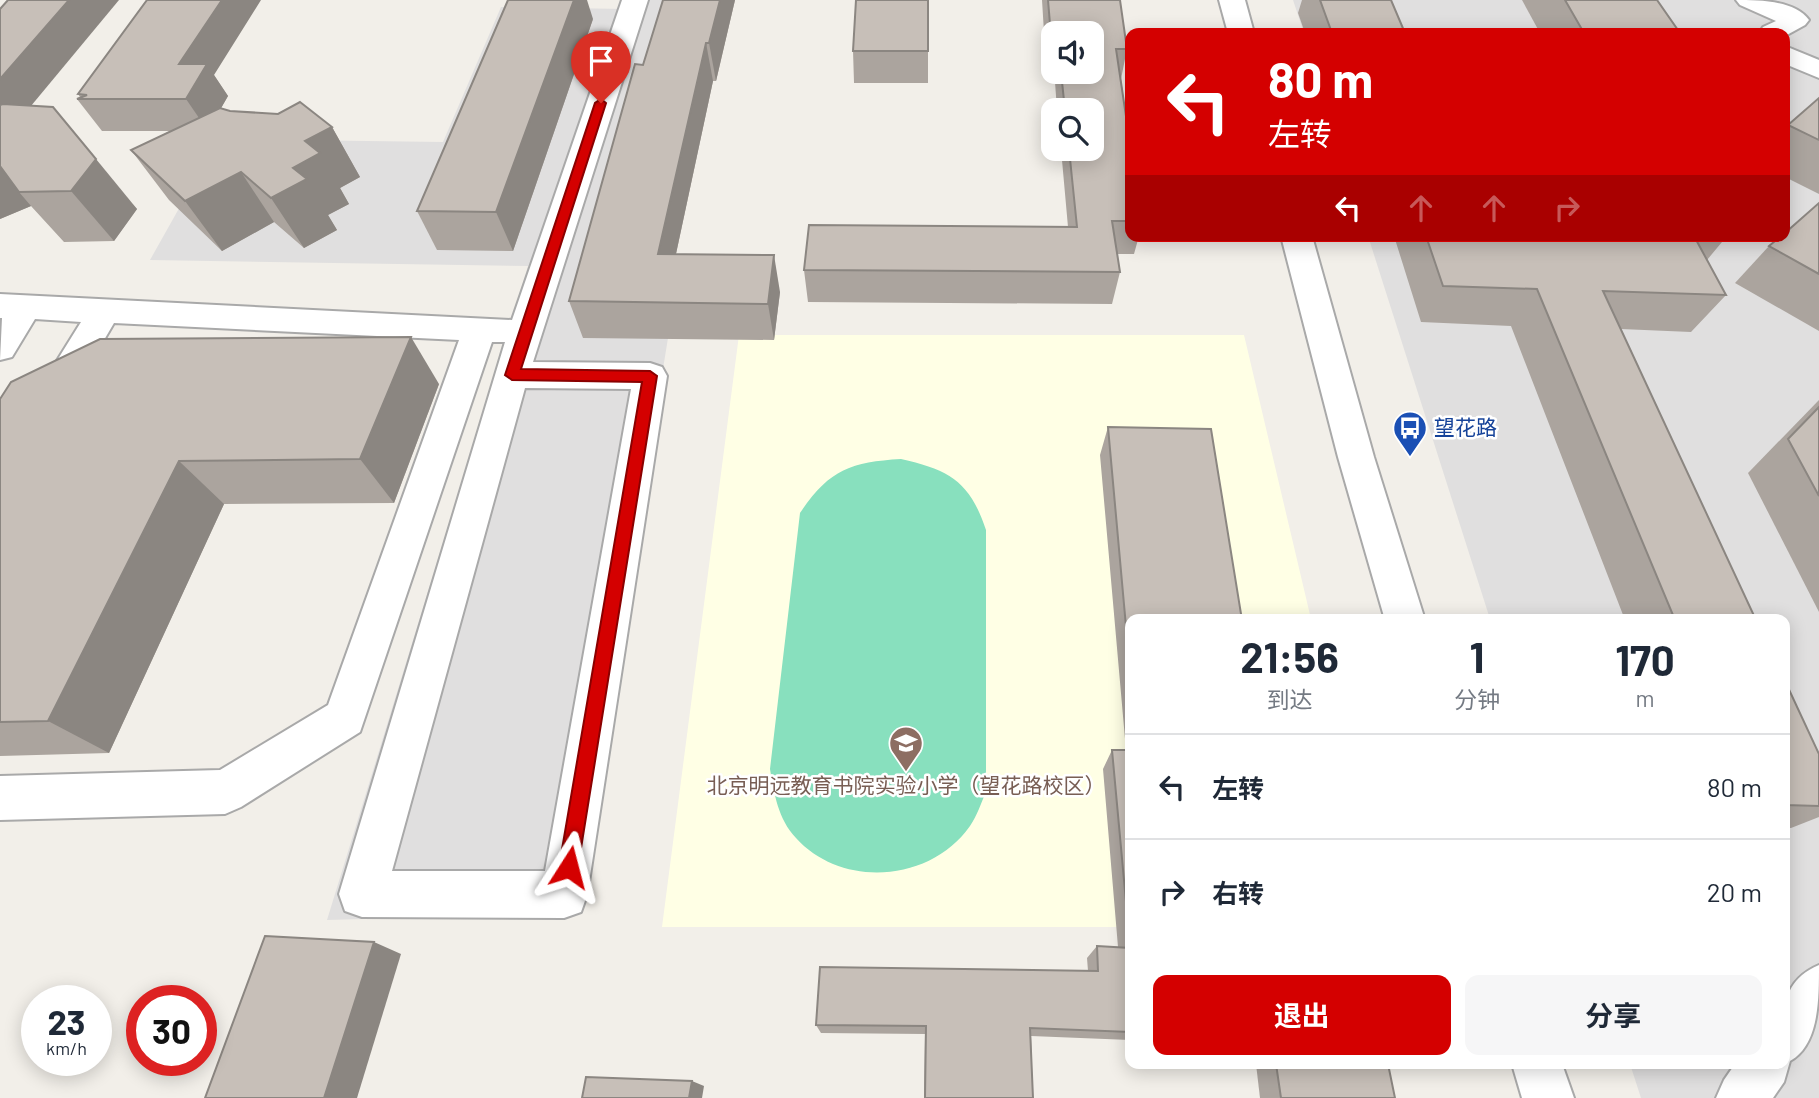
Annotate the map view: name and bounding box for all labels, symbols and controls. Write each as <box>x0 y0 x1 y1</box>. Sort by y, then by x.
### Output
map controls <box>1041 21 1104 161</box>
button: sound <box>1041 21 1104 84</box>
pin <box>571 31 631 103</box>
icon: arrive <box>582 42 620 80</box>
text: 80 m <box>1268 49 1373 108</box>
icon: left <box>1153 56 1244 147</box>
button: search <box>1041 98 1104 161</box>
text: 左转 <box>1268 114 1332 152</box>
icon: left <box>1329 189 1367 227</box>
icon: ahead <box>1402 189 1440 227</box>
icon: ahead <box>1475 189 1513 227</box>
icon: right <box>1548 189 1586 227</box>
bus stop icon: 望花路 <box>1391 409 1429 458</box>
place label: 望花路 <box>1434 414 1497 439</box>
text: 21:56 <box>1240 631 1339 681</box>
text: 1 <box>1470 631 1484 681</box>
text: 170 <box>1615 634 1675 684</box>
text: m <box>1635 684 1654 712</box>
text: 到达 <box>1266 685 1312 713</box>
text: 分钟 <box>1454 685 1500 713</box>
school or university icon: 北京明远教育书院实验小学（望花路校区） <box>887 724 925 773</box>
icon: left <box>1153 768 1191 806</box>
text: 80 m <box>1707 771 1762 802</box>
place label: 北京明远教育书院实验小学（望花路校区） <box>707 772 1106 797</box>
text: 左转 <box>1212 772 1264 803</box>
position arrow <box>532 830 606 904</box>
icon: right <box>1153 873 1191 911</box>
text: 20 m <box>1707 876 1762 907</box>
text: 右转 <box>1212 877 1264 908</box>
button: 退出 <box>1153 975 1451 1055</box>
button: 分享 <box>1465 975 1762 1055</box>
speed limit sign: 30 <box>126 985 217 1076</box>
text: 23 <box>47 1000 86 1042</box>
text: km/h <box>46 1037 87 1059</box>

